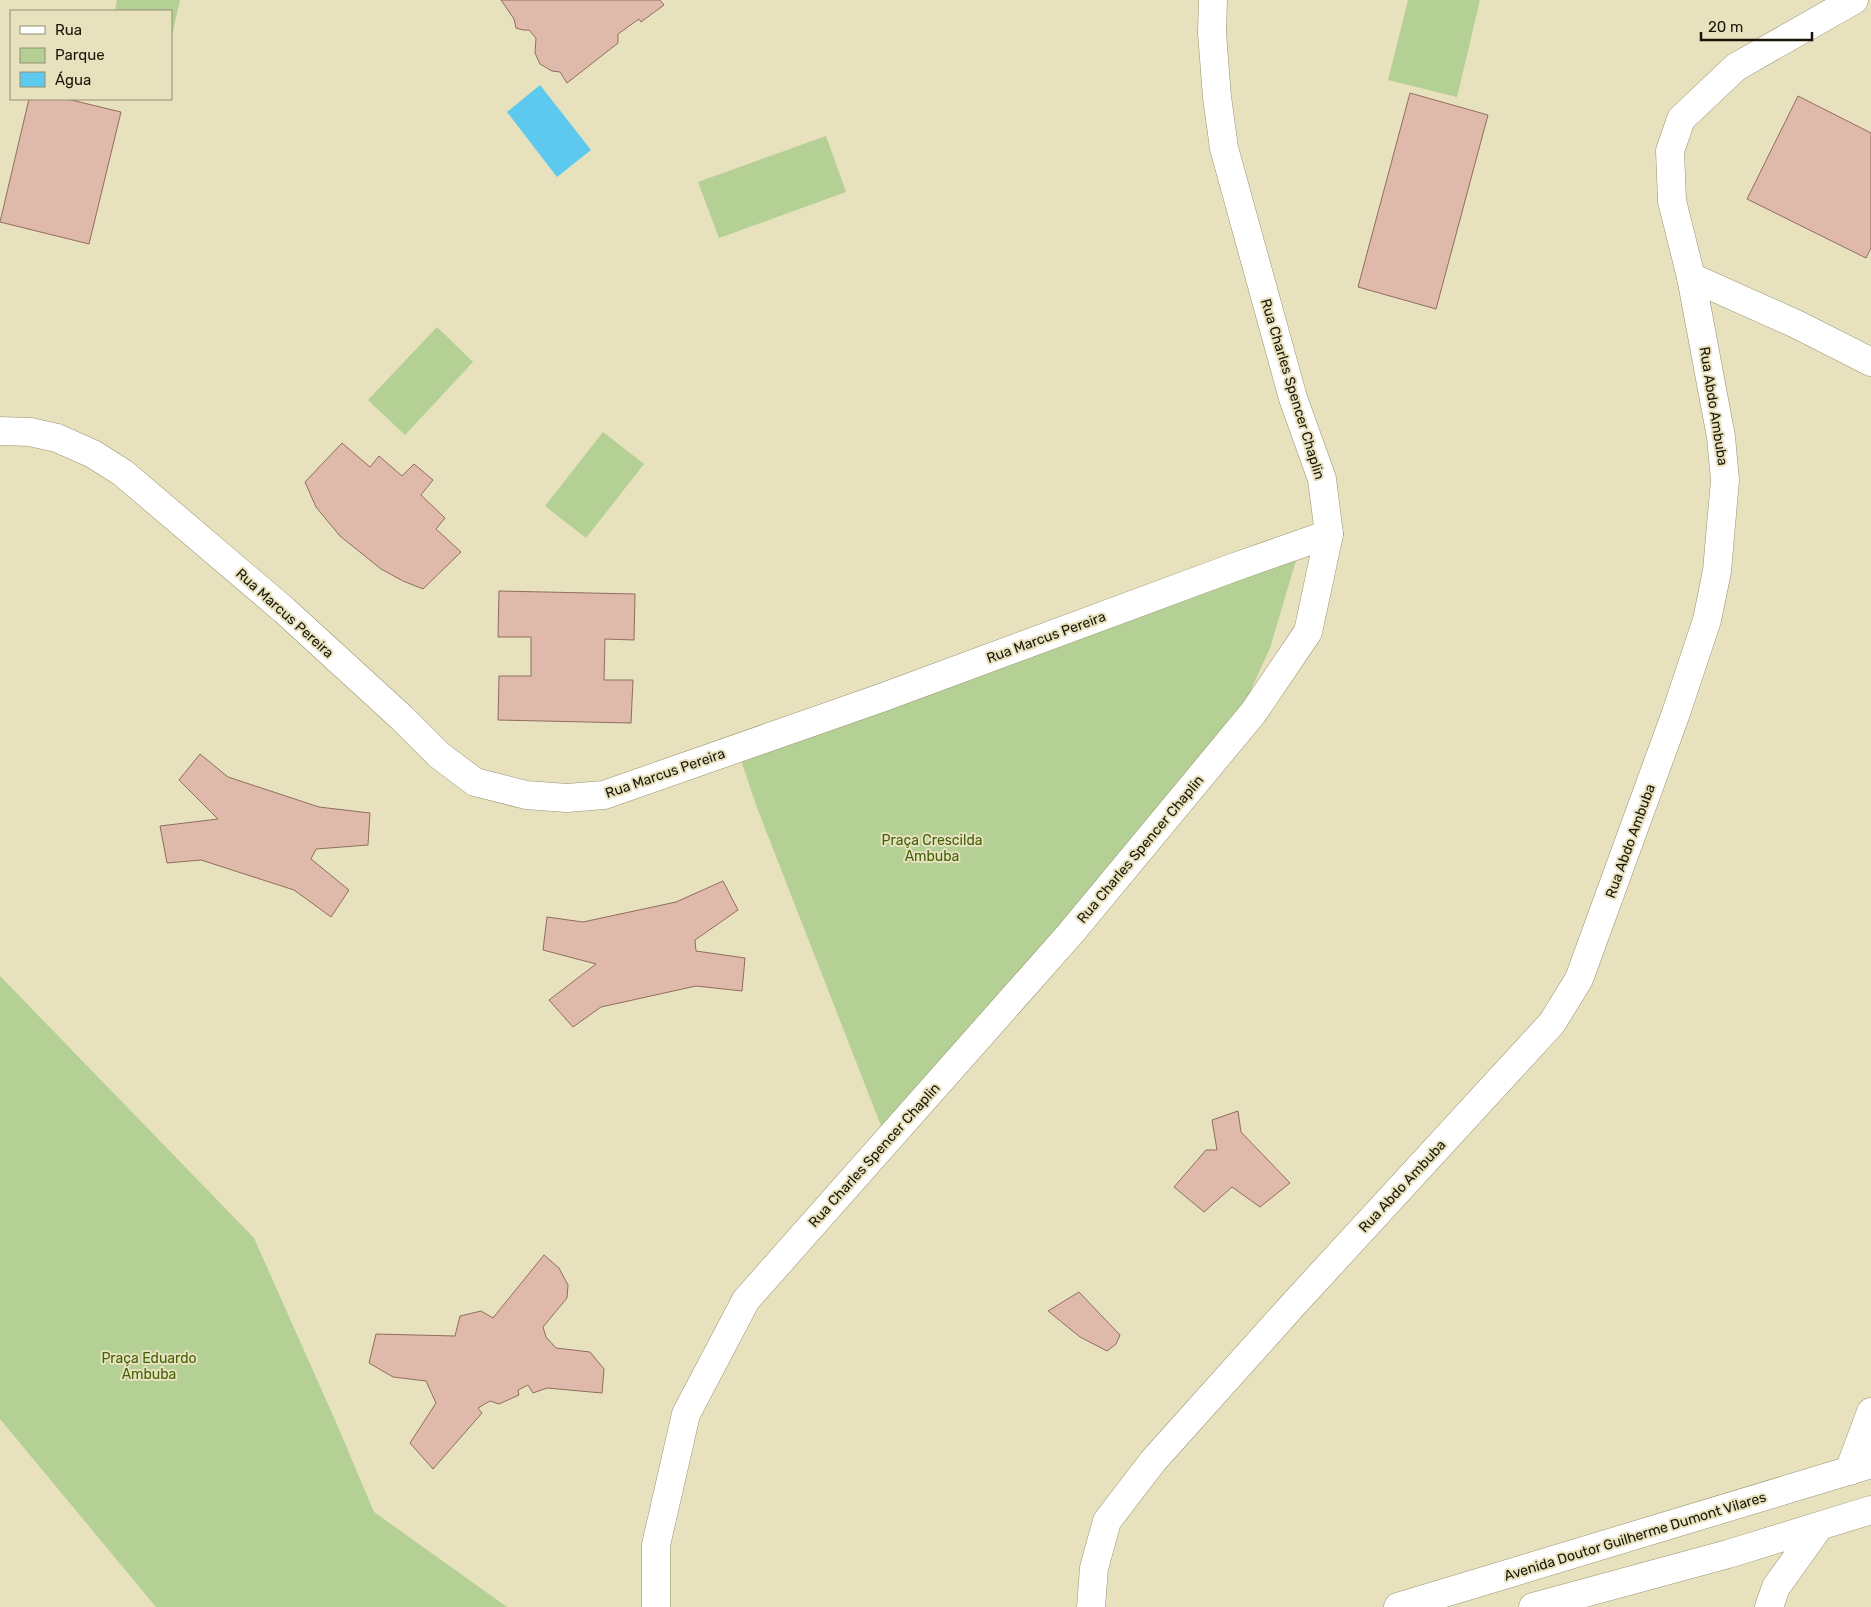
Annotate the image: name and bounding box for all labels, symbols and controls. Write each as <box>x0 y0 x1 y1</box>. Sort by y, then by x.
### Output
legend <box>10 10 172 100</box>
scale bar <box>1701 10 1812 42</box>
text: 20 m <box>1708 18 1743 36</box>
text: Rua <box>55 21 82 39</box>
text: Parque <box>55 46 105 64</box>
text: Água <box>55 71 91 89</box>
street label: Rua Charles Spencer Chaplin <box>1257 297 1328 482</box>
street label: Rua Abdo Ambuba <box>1696 345 1731 467</box>
street label: Rua Marcus Pereira <box>232 565 337 662</box>
street label: Rua Marcus Pereira <box>984 608 1108 667</box>
street label: Rua Marcus Pereira <box>603 745 727 802</box>
street label: Rua Charles Spencer Chaplin <box>1073 772 1207 927</box>
street label: Rua Abdo Ambuba <box>1602 782 1659 901</box>
park label: Praça Crescilda Ambuba <box>882 832 982 865</box>
street label: Rua Charles Spencer Chaplin <box>805 1080 944 1231</box>
street label: Rua Abdo Ambuba <box>1355 1137 1450 1236</box>
park label: Praça Eduardo Ambuba <box>101 1350 197 1383</box>
street label: Avenida Doutor Guilherme Dumont Vilares <box>1502 1488 1768 1585</box>

